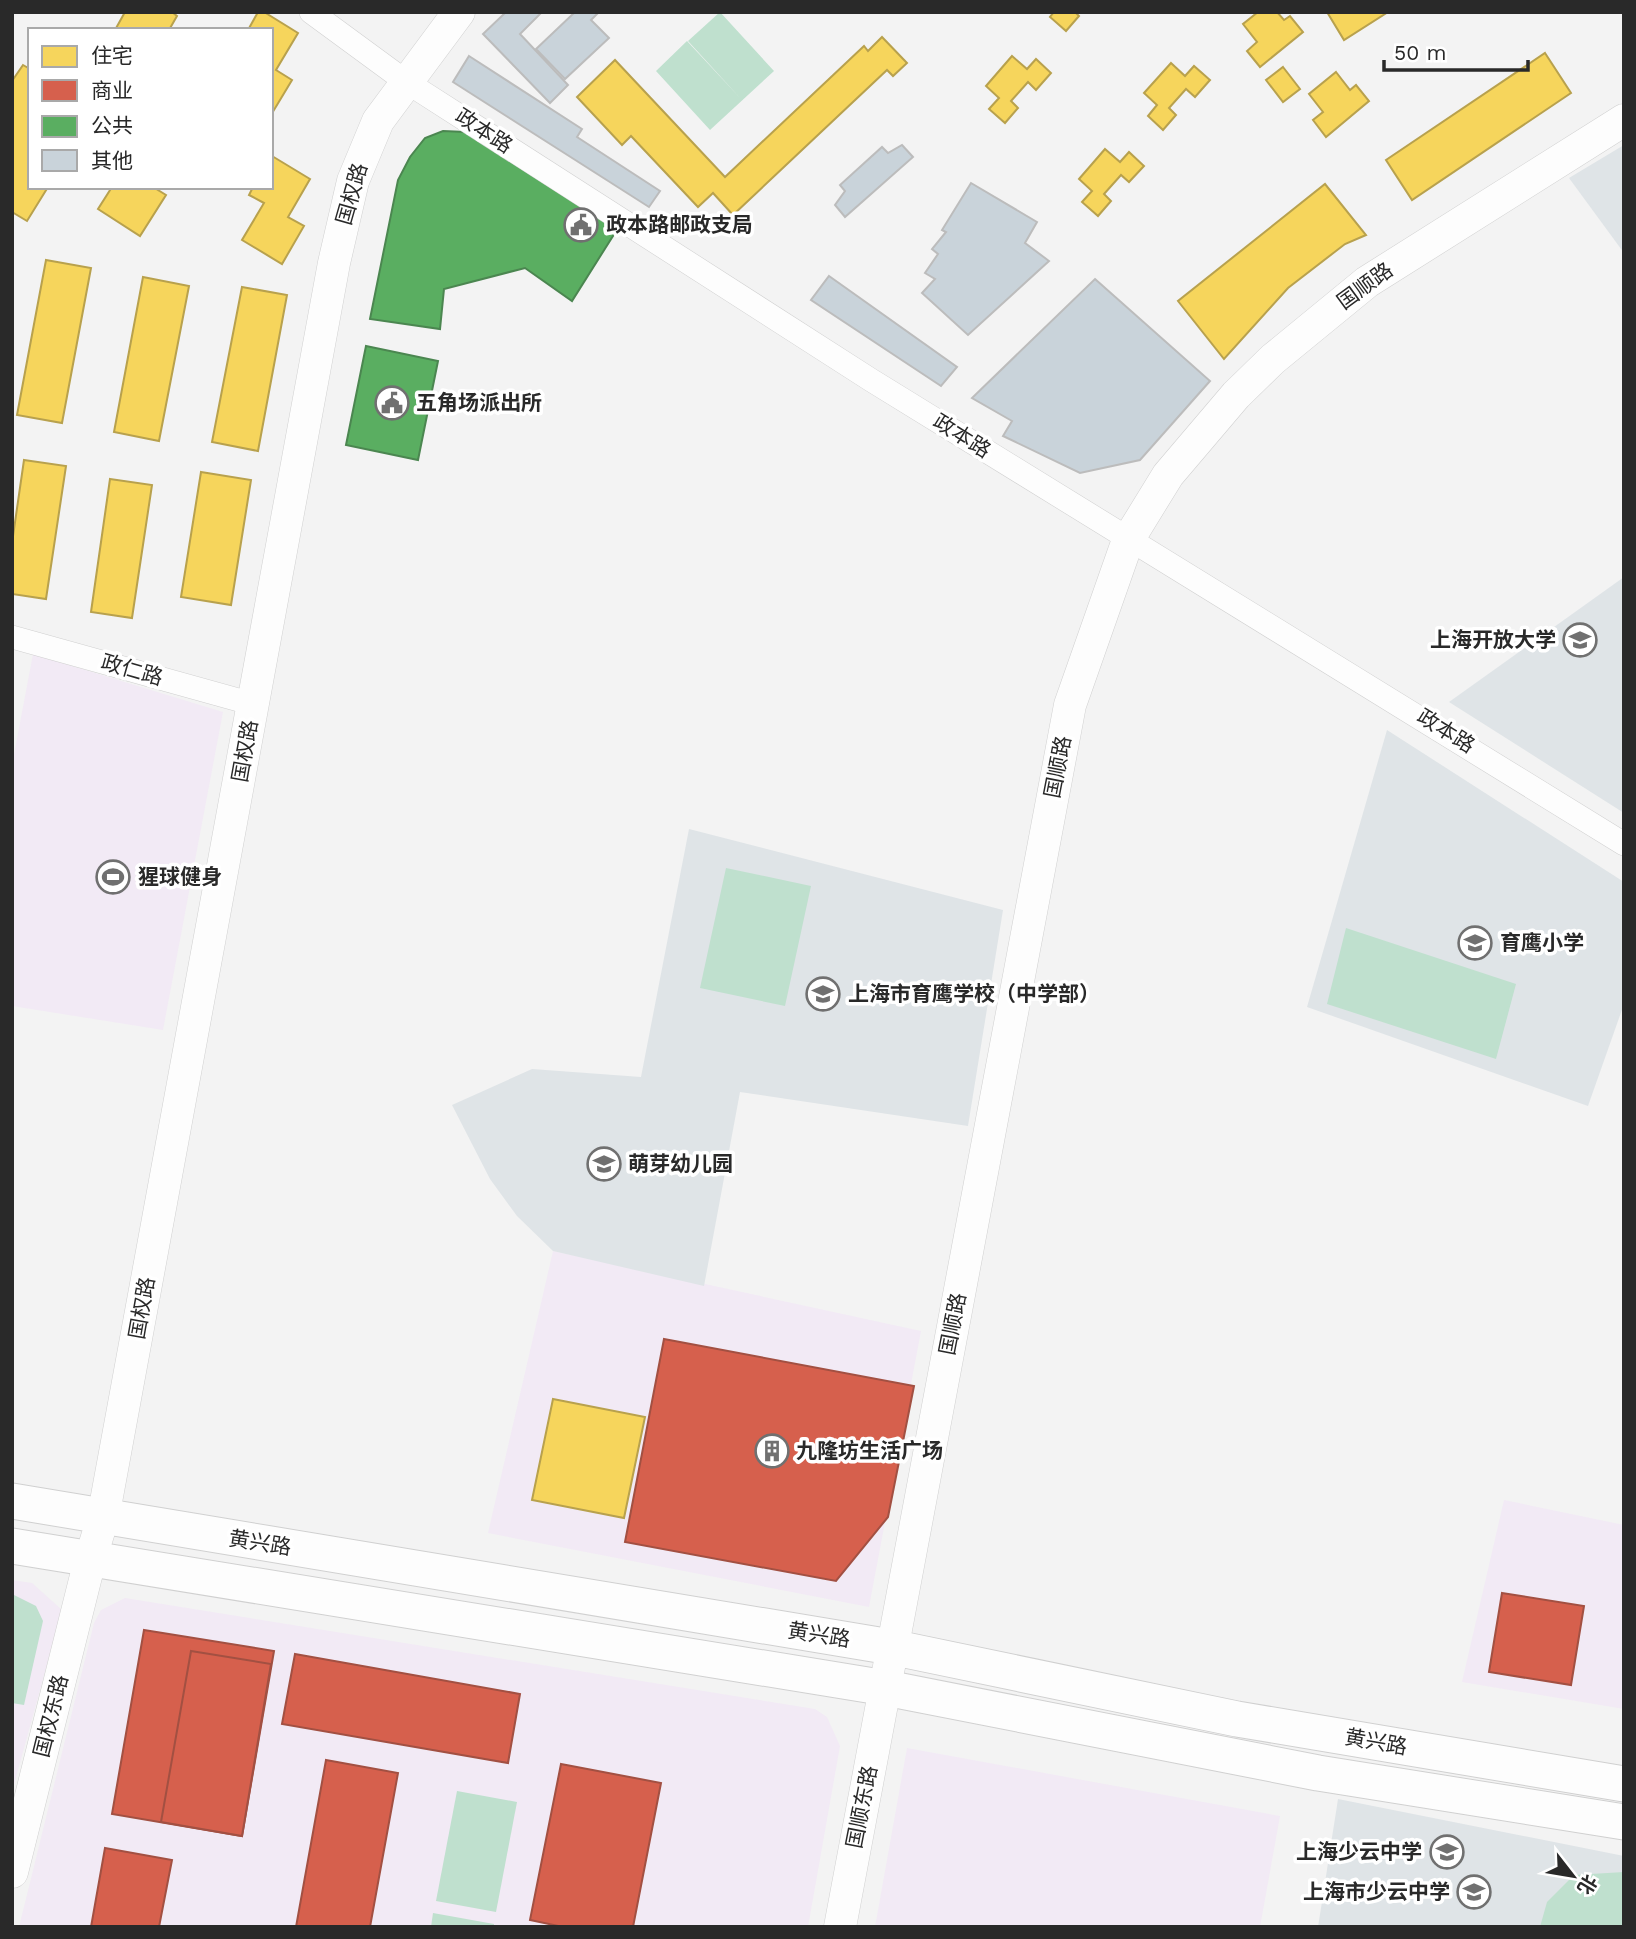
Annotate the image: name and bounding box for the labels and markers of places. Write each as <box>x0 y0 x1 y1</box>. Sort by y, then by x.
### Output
public building icon: 政本路邮政支局 <box>562 206 600 244</box>
place label: 政本路邮政支局 <box>606 212 753 237</box>
public building icon: 五角场派出所 <box>373 384 411 422</box>
place label: 五角场派出所 <box>416 390 542 415</box>
school or university icon: 上海开放大学 <box>1561 621 1599 659</box>
place label: 上海开放大学 <box>1430 627 1556 652</box>
sports icon: 猩球健身 <box>94 858 132 896</box>
place label: 猩球健身 <box>138 864 222 889</box>
school or university icon: 育鹰小学 <box>1456 924 1494 962</box>
place label: 育鹰小学 <box>1500 930 1584 955</box>
school or university icon: 上海市育鹰学校（中学部） <box>804 975 842 1013</box>
place label: 上海市育鹰学校（中学部） <box>848 981 1100 1006</box>
school or university icon: 萌芽幼儿园 <box>585 1145 623 1183</box>
place label: 萌芽幼儿园 <box>628 1151 733 1176</box>
building icon: 九隆坊生活广场 <box>753 1432 791 1470</box>
place label: 九隆坊生活广场 <box>796 1438 943 1463</box>
school or university icon: 上海少云中学 <box>1428 1833 1466 1871</box>
place label: 上海少云中学 <box>1296 1839 1422 1864</box>
school or university icon: 上海市少云中学 <box>1455 1873 1493 1911</box>
place label: 上海市少云中学 <box>1303 1879 1450 1904</box>

